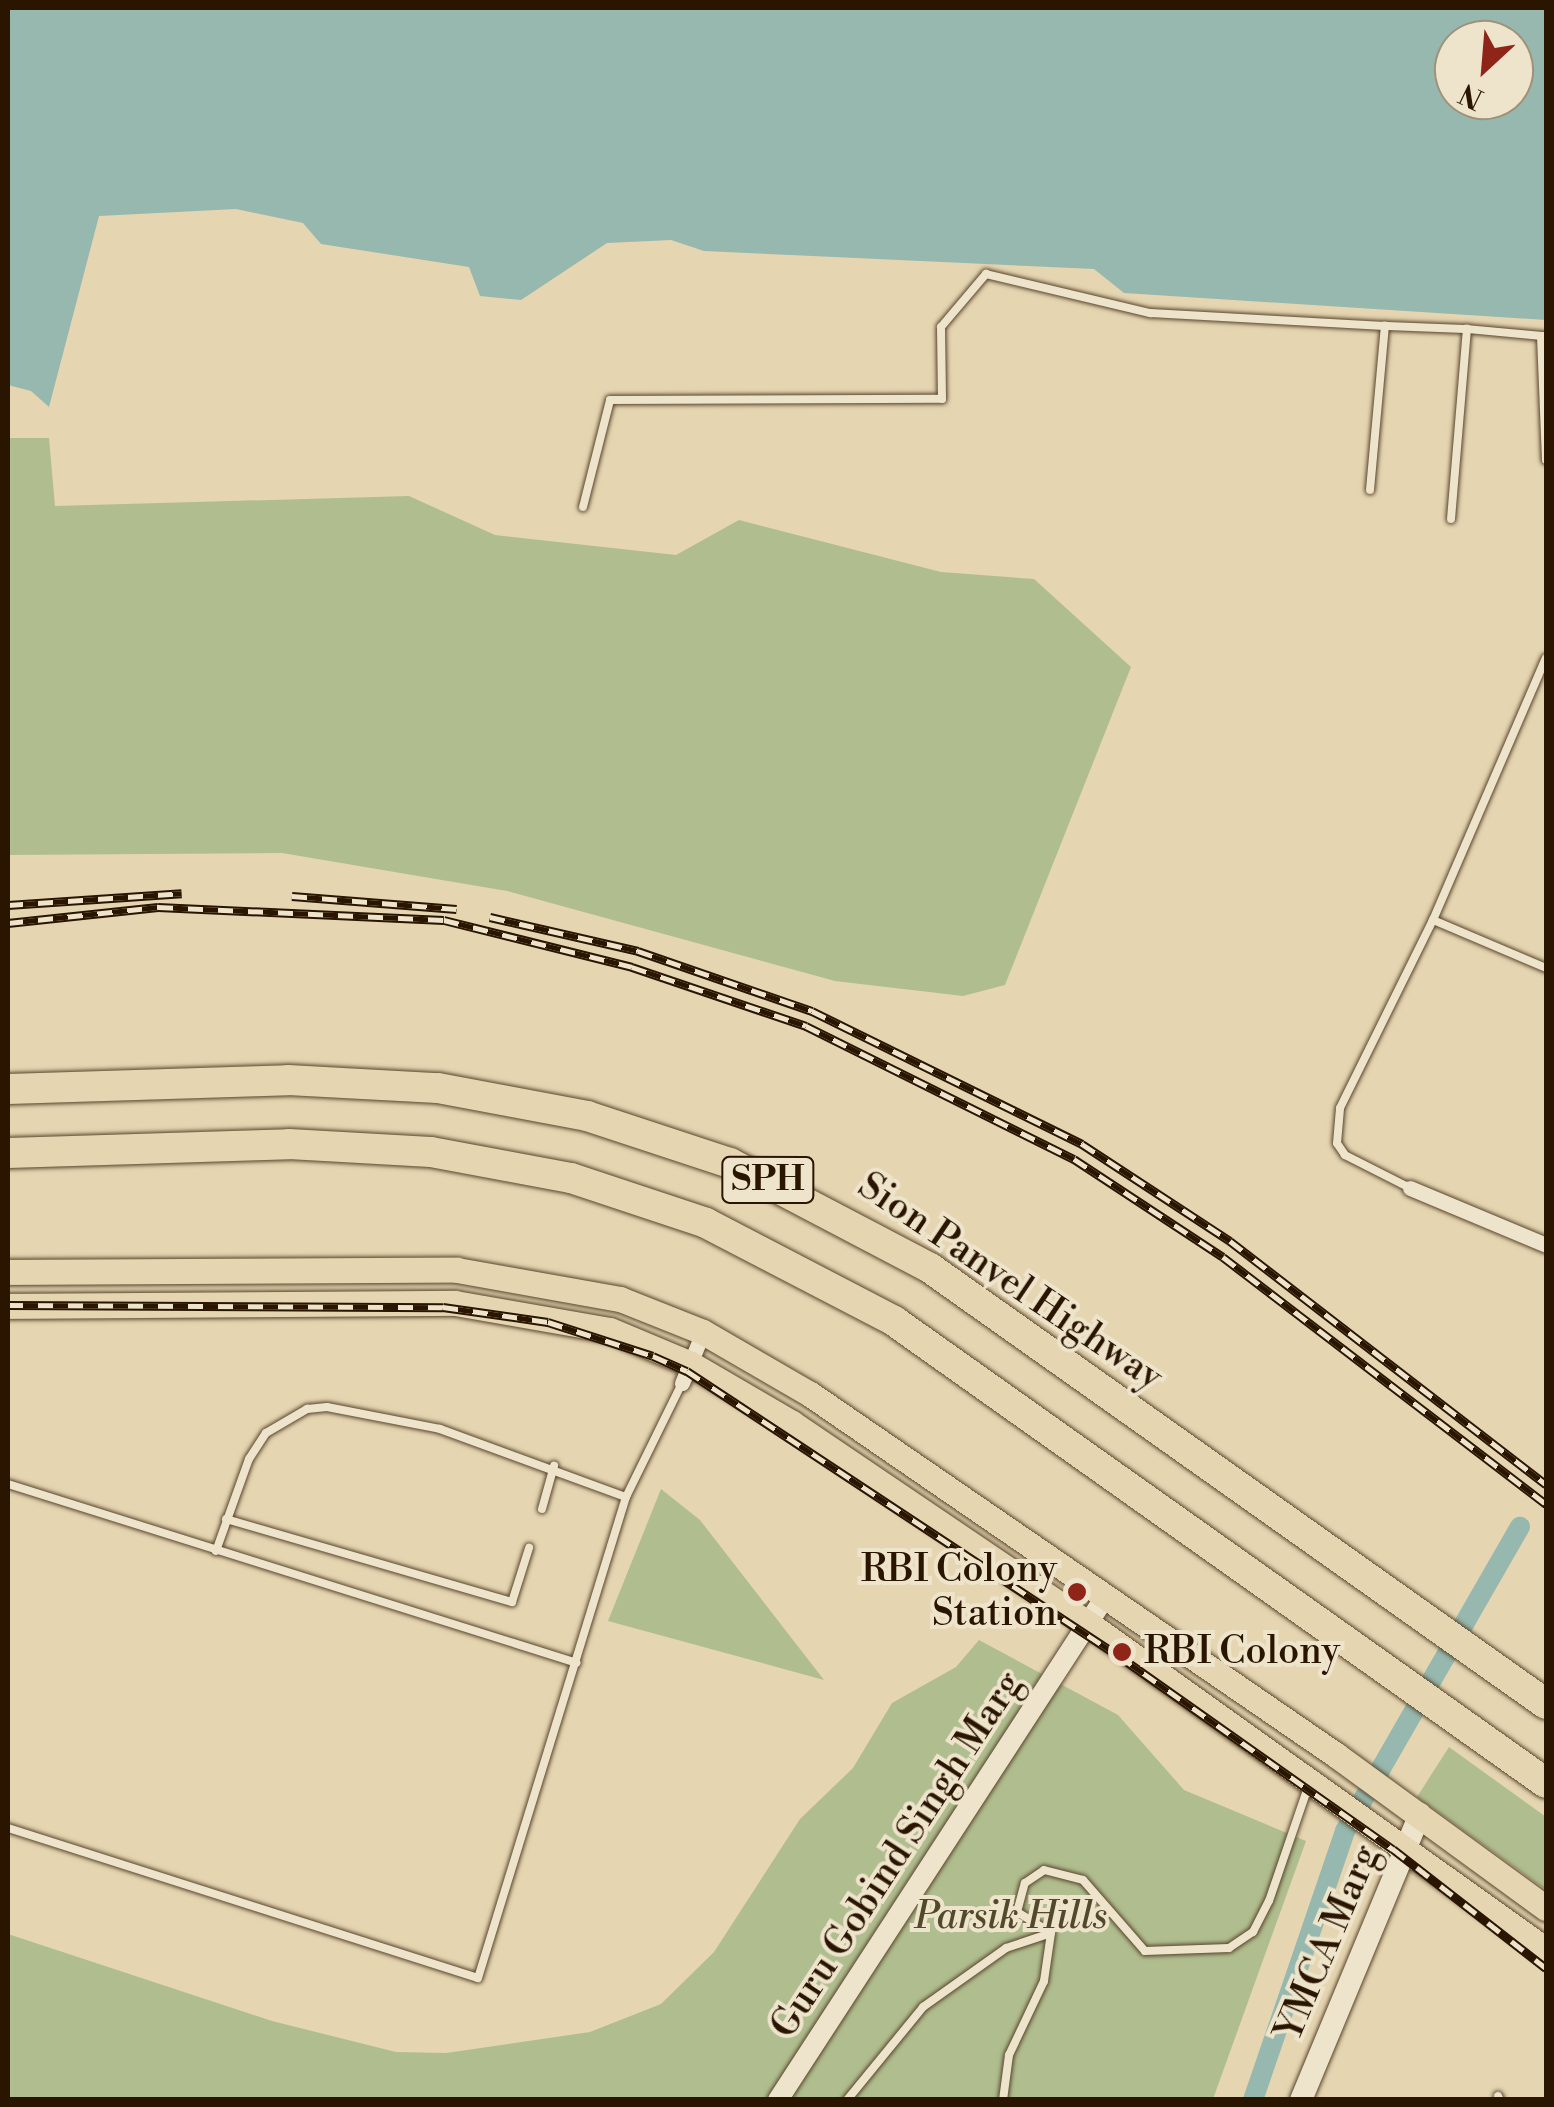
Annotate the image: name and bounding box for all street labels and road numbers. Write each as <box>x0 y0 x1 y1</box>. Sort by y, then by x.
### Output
road number: SPH <box>720 1150 816 1210</box>
street label: Sion Panvel Highway <box>849 1163 1171 1401</box>
street label: Guru Gobind Singh Marg <box>761 1663 1033 2047</box>
street label: YMCA Marg <box>1266 1838 1390 2048</box>

